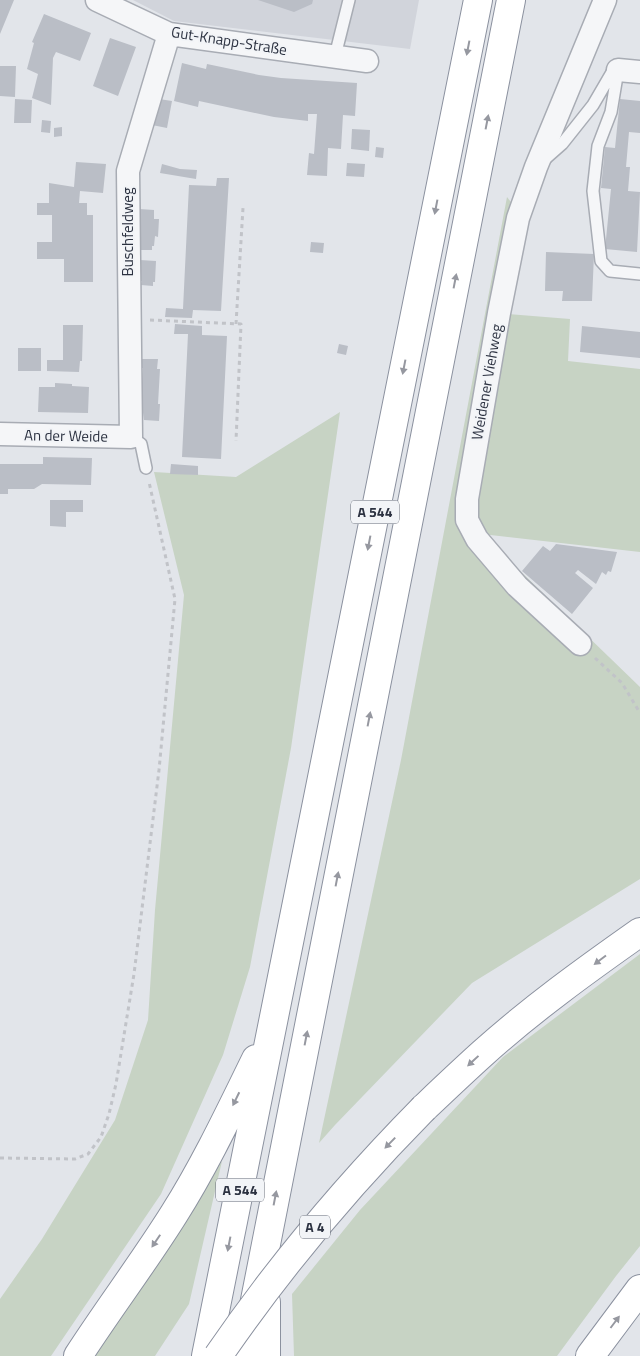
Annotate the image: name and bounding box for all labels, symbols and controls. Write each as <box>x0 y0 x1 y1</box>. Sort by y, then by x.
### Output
street label: Gut-Knapp-Straße <box>170 20 289 61</box>
one-way arrow <box>464 40 472 55</box>
one-way arrow <box>483 113 491 129</box>
street label: Buschfeldweg <box>116 187 139 277</box>
one-way arrow <box>432 200 440 215</box>
one-way arrow <box>451 274 459 289</box>
street label: Weidener Viehweg <box>465 322 508 442</box>
one-way arrow <box>400 359 408 375</box>
street label: An der Weide <box>24 423 108 448</box>
road number: A 544 <box>351 501 399 524</box>
one-way arrow <box>365 535 373 551</box>
one-way arrow <box>365 712 373 727</box>
one-way arrow <box>334 871 342 887</box>
one-way arrow <box>593 955 607 965</box>
one-way arrow <box>302 1031 310 1046</box>
one-way arrow <box>467 1056 480 1067</box>
one-way arrow <box>232 1092 240 1107</box>
one-way arrow <box>384 1136 396 1148</box>
road number: A 544 <box>216 1178 264 1202</box>
one-way arrow <box>271 1190 279 1205</box>
road number: A 4 <box>300 1216 330 1238</box>
one-way arrow <box>151 1234 161 1247</box>
one-way arrow <box>225 1236 233 1251</box>
one-way arrow <box>610 1315 620 1329</box>

